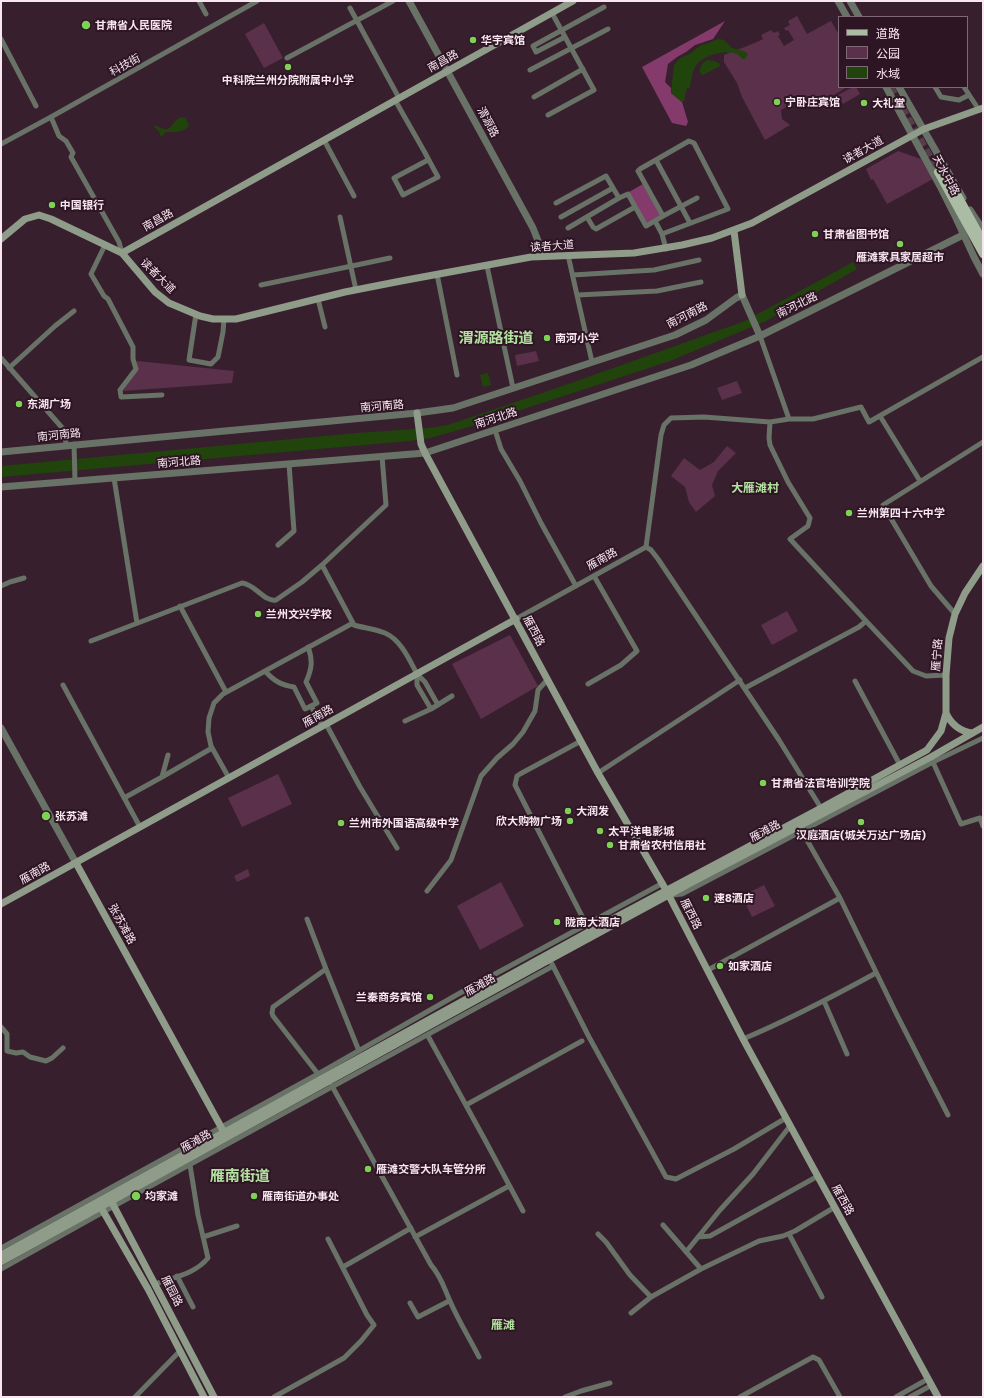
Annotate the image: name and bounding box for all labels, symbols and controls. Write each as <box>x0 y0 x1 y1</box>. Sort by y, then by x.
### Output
legend <box>838 16 968 88</box>
place label: 甘肃省人民医院 <box>95 18 172 32</box>
marker: 甘肃省人民医院 <box>80 19 92 31</box>
text: 道路 <box>876 26 900 40</box>
place label: 华宇宾馆 <box>481 33 525 47</box>
marker: 华宇宾馆 <box>468 35 478 45</box>
text: 公园 <box>876 46 900 60</box>
street label: 南昌路 <box>425 47 461 75</box>
street label: 科技街 <box>107 51 143 79</box>
marker: 中科院兰州分院附属中小学 <box>283 62 293 72</box>
text: 水域 <box>876 66 900 80</box>
place label: 中科院兰州分院附属中小学 <box>222 73 354 87</box>
place label: 宁卧庄宾馆 <box>785 95 840 109</box>
place label: 大礼堂 <box>872 96 905 110</box>
marker: 宁卧庄宾馆 <box>772 97 782 107</box>
marker: 大礼堂 <box>859 98 869 108</box>
street label: 渭源路 <box>474 104 502 140</box>
street label: 读者大道 <box>841 134 885 166</box>
street label: 天水中路 <box>930 152 962 198</box>
place label: 中国银行 <box>60 198 104 212</box>
marker: 中国银行 <box>47 200 57 210</box>
street label: 南昌路 <box>140 206 176 234</box>
place label: 甘肃省图书馆 <box>823 227 889 241</box>
marker: 甘肃省图书馆 <box>810 229 820 239</box>
street label: 读者大道 <box>530 238 574 254</box>
marker: 雁滩家具家居超市 <box>895 239 905 249</box>
place label: 雁滩家具家居超市 <box>856 250 944 264</box>
street label: 读者大道 <box>138 256 178 296</box>
street label: 南河北路 <box>774 289 820 321</box>
street label: 南河南路 <box>664 299 710 331</box>
district label: 渭源路街道 <box>459 329 533 347</box>
place label: 南河小学 <box>555 331 599 345</box>
marker: 南河小学 <box>542 333 552 343</box>
place label: 东湖广场 <box>27 397 71 411</box>
street label: 南河南路 <box>360 398 404 414</box>
marker: 东湖广场 <box>14 399 24 409</box>
street label: 南河北路 <box>473 405 519 431</box>
street label: 南河南路 <box>36 426 82 444</box>
street label: 南河北路 <box>157 454 201 470</box>
district label: 大雁滩村 <box>731 481 779 495</box>
place label: 兰州第四十六中学 <box>857 506 945 520</box>
marker: 兰州第四十六中学 <box>844 508 854 518</box>
street label: 雁南路 <box>584 545 620 573</box>
place label: 兰州文兴学校 <box>266 607 332 621</box>
marker: 兰州文兴学校 <box>253 609 263 619</box>
street label: 雁西路 <box>520 613 548 649</box>
street label: 雁宁路 <box>929 638 945 672</box>
street label: 雁南路 <box>300 702 336 730</box>
place label: 甘肃省法官培训学院 <box>771 776 870 790</box>
marker: 甘肃省法官培训学院 <box>758 778 768 788</box>
place label: 大润发 <box>576 804 609 818</box>
marker: 大润发 <box>563 806 573 816</box>
place label: 张苏滩 <box>55 809 88 823</box>
marker: 张苏滩 <box>40 810 52 822</box>
place label: 欣大购物广场 <box>496 814 562 828</box>
place label: 兰州市外国语高级中学 <box>349 816 459 830</box>
marker: 欣大购物广场 <box>565 816 575 826</box>
street label: 雁滩路 <box>747 817 783 845</box>
marker: 汉庭酒店(城关万达广场店) <box>856 817 866 827</box>
marker: 兰州市外国语高级中学 <box>336 818 346 828</box>
place label: 太平洋电影城 <box>608 824 674 838</box>
marker: 太平洋电影城 <box>595 826 605 836</box>
place label: 汉庭酒店(城关万达广场店) <box>796 828 926 842</box>
place label: 甘肃省农村信用社 <box>618 838 706 852</box>
marker: 甘肃省农村信用社 <box>605 840 615 850</box>
street label: 雁南路 <box>17 859 53 887</box>
place label: 速8酒店 <box>714 891 754 905</box>
marker: 速8酒店 <box>701 893 711 903</box>
street label: 雁西路 <box>678 896 704 932</box>
street label: 张苏滩路 <box>106 902 138 946</box>
place label: 陇南大酒店 <box>565 915 620 929</box>
marker: 陇南大酒店 <box>552 917 562 927</box>
place label: 如家酒店 <box>728 959 772 973</box>
marker: 如家酒店 <box>715 961 725 971</box>
street label: 雁滩路 <box>462 971 498 999</box>
place label: 兰秦商务宾馆 <box>356 990 422 1004</box>
marker: 兰秦商务宾馆 <box>425 992 435 1002</box>
street label: 雁滩路 <box>178 1127 214 1155</box>
place label: 雁滩交警大队车管分所 <box>376 1162 486 1176</box>
marker: 雁滩交警大队车管分所 <box>363 1164 373 1174</box>
district label: 雁南街道 <box>210 1167 270 1185</box>
street label: 雁西路 <box>829 1182 857 1218</box>
place label: 均家滩 <box>145 1189 178 1203</box>
place label: 雁南街道办事处 <box>262 1189 339 1203</box>
marker: 均家滩 <box>130 1190 142 1202</box>
marker: 雁南街道办事处 <box>249 1191 259 1201</box>
street label: 雁园路 <box>159 1273 185 1309</box>
district label: 雁滩 <box>491 1318 515 1332</box>

